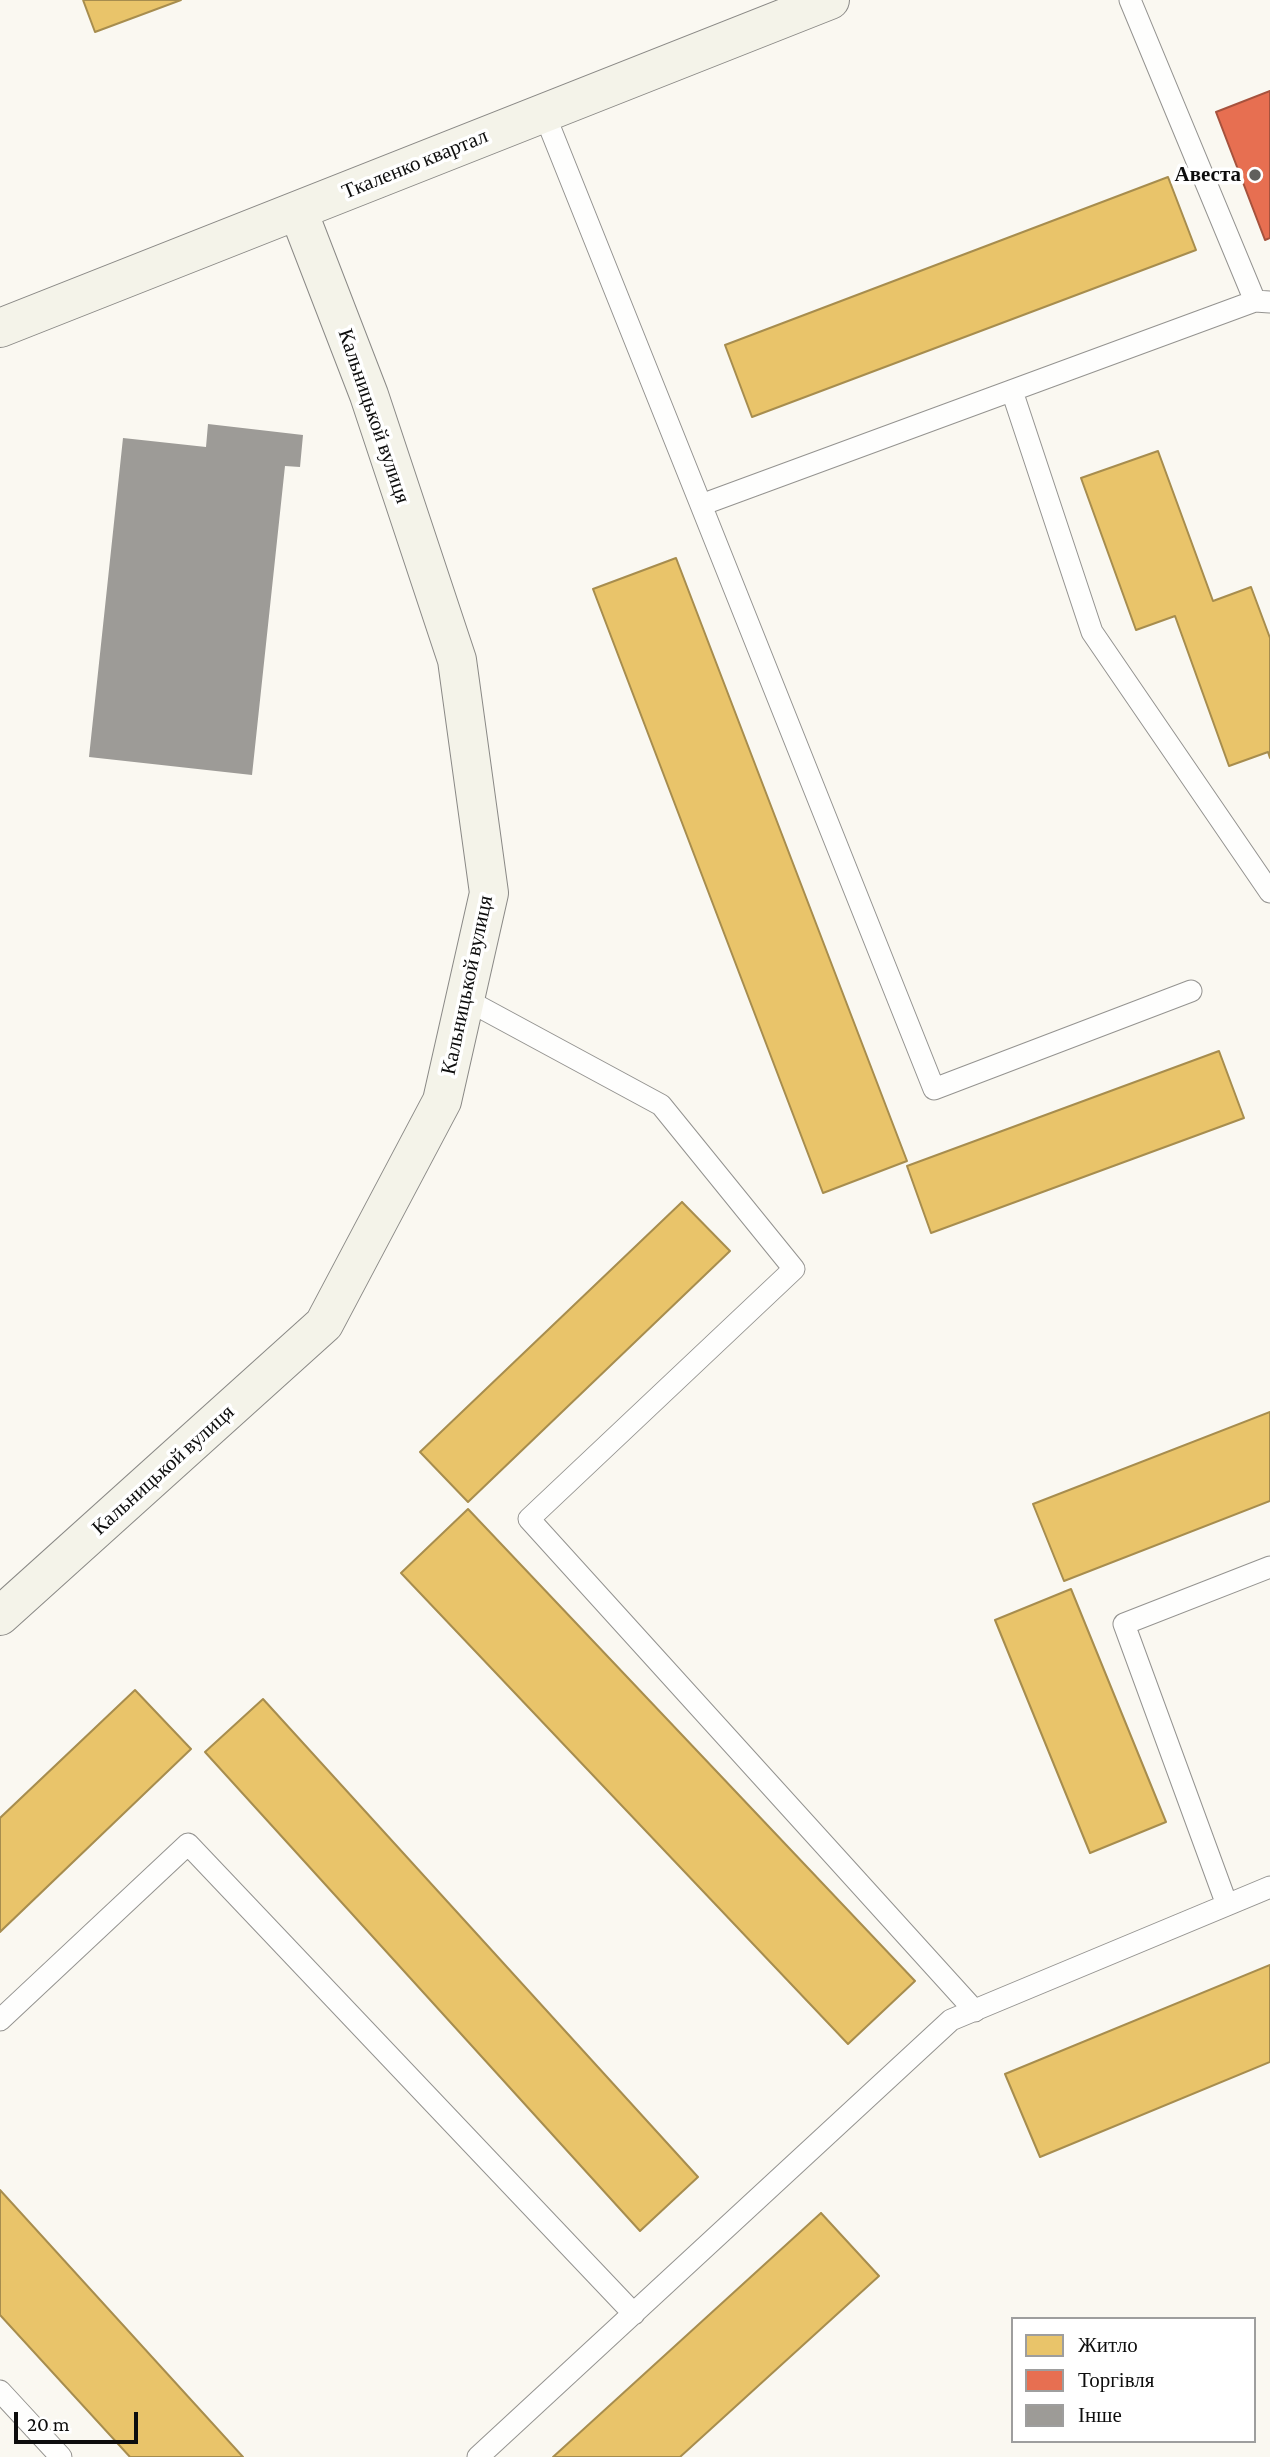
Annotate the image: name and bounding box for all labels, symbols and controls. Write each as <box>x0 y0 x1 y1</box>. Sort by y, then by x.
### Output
street label: Ткаленко квартал <box>338 123 492 205</box>
place label: Авеста <box>1175 162 1241 188</box>
marker: Авеста <box>1247 167 1263 183</box>
street label: Кальницькой вулиця <box>332 325 416 507</box>
street label: Кальницькой вулиця <box>436 893 498 1077</box>
street label: Кальницькой вулиця <box>87 1399 239 1541</box>
legend <box>1011 2317 1256 2443</box>
text: Житло <box>1078 2333 1138 2357</box>
text: Торгівля <box>1078 2368 1154 2392</box>
scale bar <box>18 2398 142 2442</box>
text: Інше <box>1078 2403 1122 2427</box>
text: 20 m <box>27 2412 70 2436</box>

